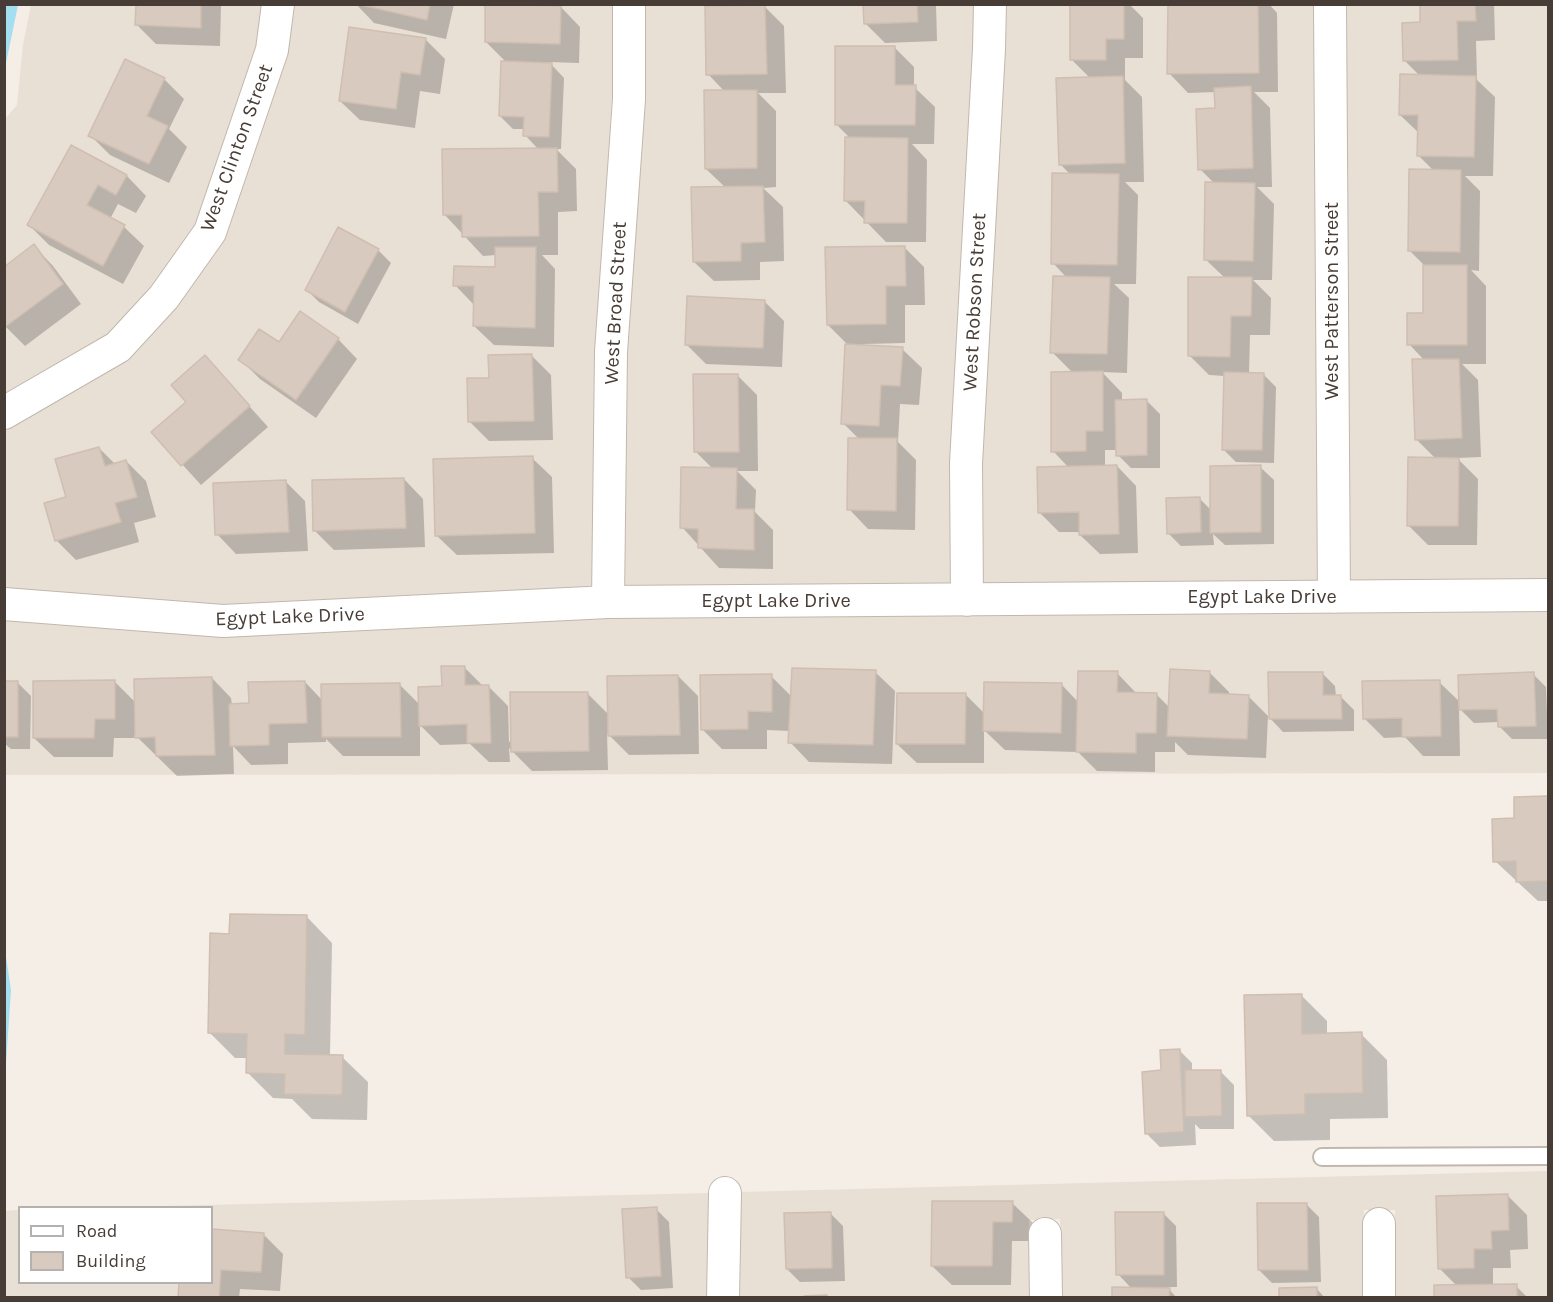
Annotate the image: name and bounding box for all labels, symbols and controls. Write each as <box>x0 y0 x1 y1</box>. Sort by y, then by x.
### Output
street label: West Clinton Street <box>196 61 278 235</box>
street label: West Patterson Street <box>1320 202 1344 400</box>
street label: West Robson Street <box>958 212 992 392</box>
street label: West Broad Street <box>600 221 632 385</box>
street label: Egypt Lake Drive <box>1187 585 1337 609</box>
street label: Egypt Lake Drive <box>701 589 851 613</box>
street label: Egypt Lake Drive <box>215 602 365 632</box>
legend <box>18 1206 213 1284</box>
text: Road <box>76 1220 117 1242</box>
text: Building <box>76 1250 146 1272</box>

